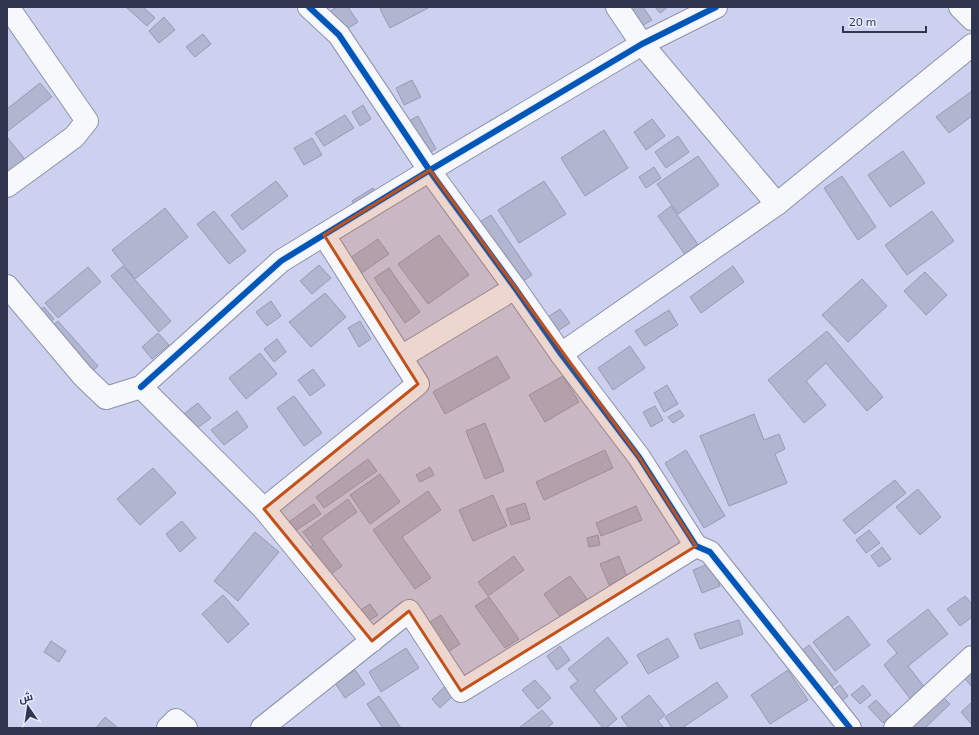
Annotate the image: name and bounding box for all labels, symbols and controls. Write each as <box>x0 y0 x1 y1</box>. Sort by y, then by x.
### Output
scale bar <box>843 8 926 34</box>
text: 20 m <box>849 14 876 28</box>
north arrow <box>8 687 48 727</box>
text: ش <box>17 689 34 706</box>

